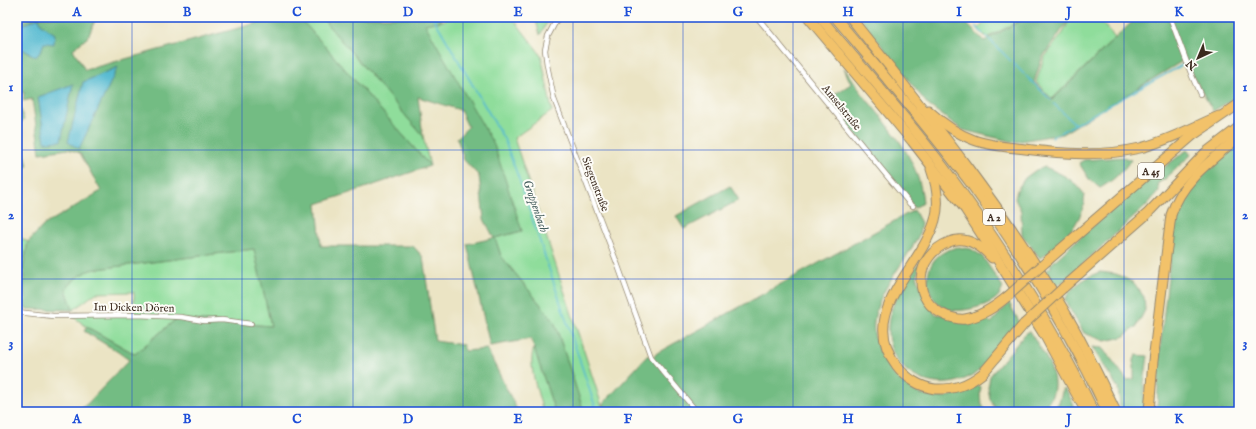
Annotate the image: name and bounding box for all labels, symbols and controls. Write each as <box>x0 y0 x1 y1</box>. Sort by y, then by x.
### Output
text: A <box>72 4 83 21</box>
text: B <box>183 4 192 21</box>
text: C <box>292 4 302 21</box>
text: D <box>403 4 414 21</box>
text: E <box>513 4 523 21</box>
text: F <box>624 4 633 21</box>
text: G <box>733 4 744 21</box>
text: H <box>842 4 854 21</box>
text: I <box>956 4 962 21</box>
text: J <box>1064 4 1072 21</box>
text: K <box>1174 4 1184 21</box>
north arrow <box>1178 38 1218 78</box>
text: N <box>1183 56 1201 74</box>
text: 1 <box>9 79 14 96</box>
text: 1 <box>1243 79 1248 96</box>
street label: Amselstraße <box>818 81 864 133</box>
street label: Siegenstraße <box>578 155 612 214</box>
road number: A 45 <box>1138 163 1164 179</box>
water label: Groppenbach <box>520 178 552 234</box>
text: 2 <box>8 207 14 224</box>
text: 2 <box>1242 207 1248 224</box>
road number: A 2 <box>983 209 1005 225</box>
street label: Im Dicken Dören <box>93 300 175 316</box>
text: 3 <box>9 335 14 352</box>
text: 3 <box>1243 335 1248 352</box>
text: A <box>72 411 83 428</box>
text: B <box>183 411 192 428</box>
text: C <box>292 411 302 428</box>
text: D <box>403 411 414 428</box>
text: E <box>513 411 523 428</box>
text: F <box>624 411 633 428</box>
text: G <box>733 411 744 428</box>
text: H <box>842 411 854 428</box>
text: I <box>956 411 962 428</box>
text: J <box>1064 411 1072 428</box>
text: K <box>1174 411 1184 428</box>

